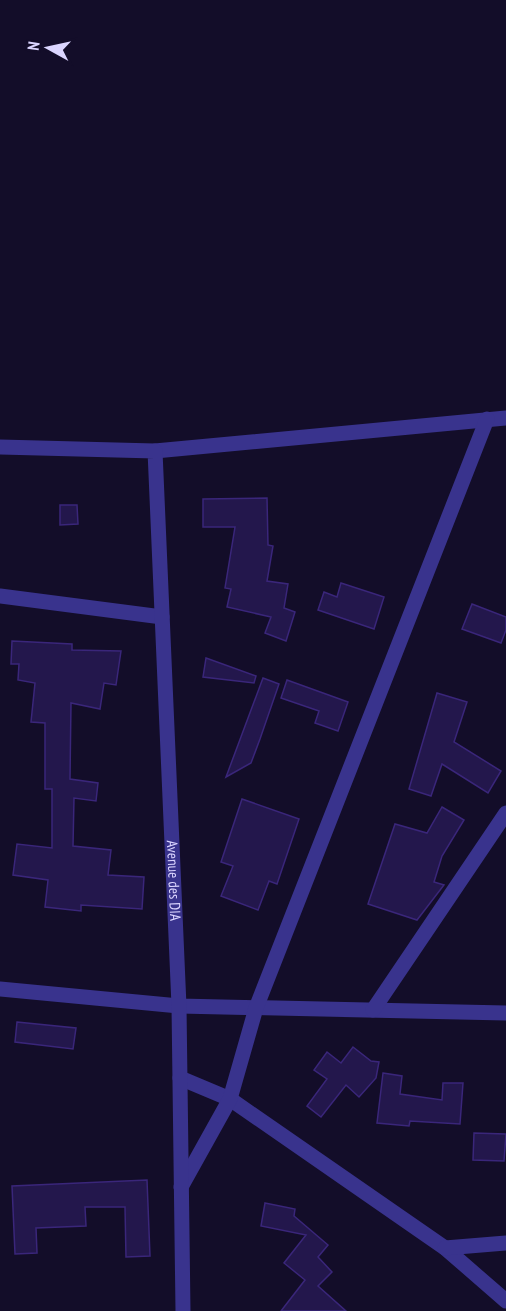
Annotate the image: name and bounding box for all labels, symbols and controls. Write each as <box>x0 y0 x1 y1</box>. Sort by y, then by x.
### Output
north arrow <box>18 18 78 78</box>
text: N <box>23 40 44 52</box>
street label: Avenue des DIA <box>163 840 185 922</box>

